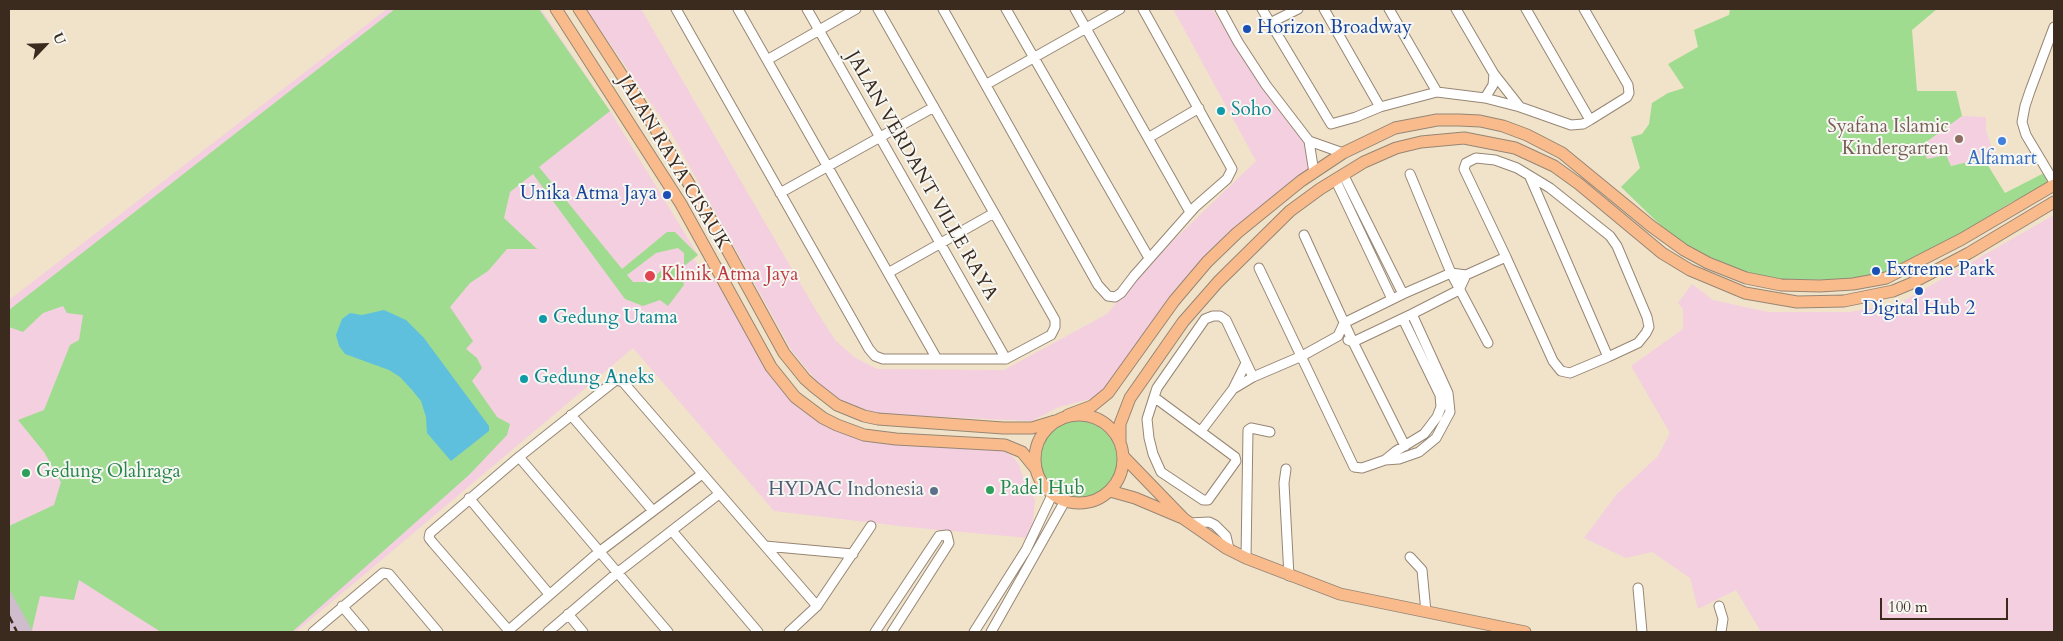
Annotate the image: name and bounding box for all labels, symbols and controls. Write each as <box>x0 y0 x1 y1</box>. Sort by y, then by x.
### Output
place label: Horizon Broadway <box>1257 18 1412 40</box>
north arrow <box>20 20 70 70</box>
marker: Horizon Broadway <box>1241 23 1253 35</box>
text: U <box>48 30 70 48</box>
street label: JALAN VERDANT VILLE RAYA <box>840 47 1002 305</box>
street label: JALAN RAYA CISAUK <box>612 72 734 254</box>
place label: Soho <box>1231 100 1271 122</box>
marker: Soho <box>1215 105 1227 117</box>
place label: Syafana Islamic Kindergarten <box>1827 117 1949 161</box>
marker: Syafana Islamic Kindergarten <box>1953 133 1965 145</box>
marker: Alfamart <box>1996 135 2008 147</box>
place label: Alfamart <box>1967 149 2037 171</box>
place label: Unika Atma Jaya <box>520 184 657 206</box>
marker: Unika Atma Jaya <box>661 189 673 201</box>
place label: Extreme Park <box>1886 260 1995 282</box>
place label: Klinik Atma Jaya <box>661 265 799 287</box>
marker: Extreme Park <box>1870 265 1882 277</box>
marker: Klinik Atma Jaya <box>643 269 657 283</box>
marker: Digital Hub 2 <box>1913 285 1925 297</box>
place label: Digital Hub 2 <box>1863 299 1975 321</box>
place label: Gedung Utama <box>553 308 678 330</box>
marker: Gedung Utama <box>537 313 549 325</box>
place label: Gedung Aneks <box>534 368 654 390</box>
marker: Gedung Aneks <box>518 373 530 385</box>
place label: Gedung Olahraga <box>36 462 181 484</box>
marker: Gedung Olahraga <box>20 467 32 479</box>
place label: Padel Hub <box>1000 479 1085 501</box>
place label: HYDAC Indonesia <box>768 480 924 502</box>
marker: Padel Hub <box>984 484 996 496</box>
marker: HYDAC Indonesia <box>928 485 940 497</box>
scale bar <box>1883 588 2010 620</box>
text: 100 m <box>1888 597 1928 617</box>

